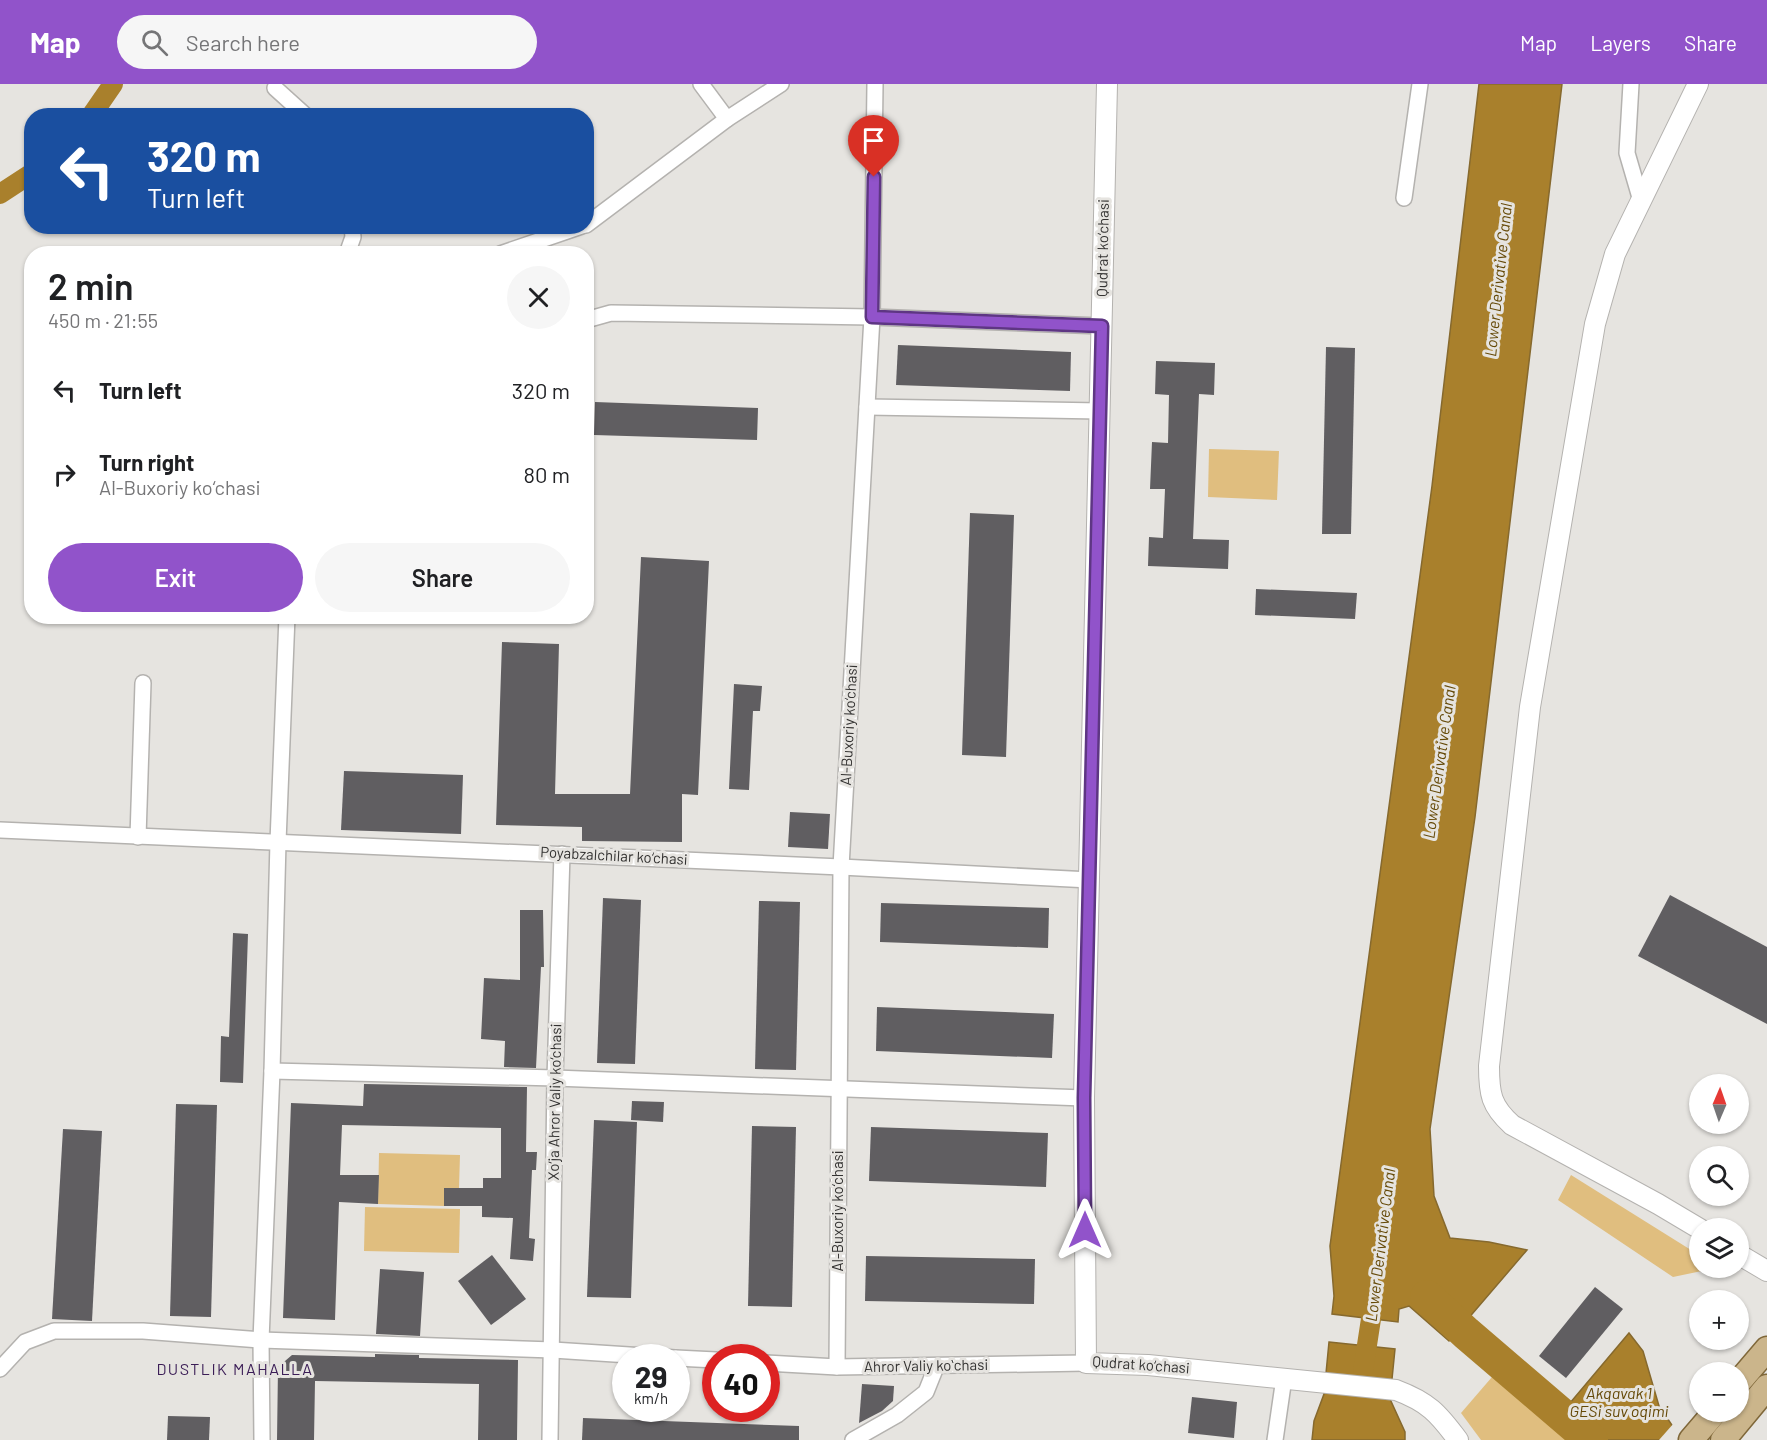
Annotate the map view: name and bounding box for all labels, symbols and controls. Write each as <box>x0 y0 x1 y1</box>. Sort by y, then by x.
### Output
search box <box>117 15 537 69</box>
text: Map <box>30 25 81 59</box>
icon: search <box>138 26 171 59</box>
text: Search here <box>186 29 300 55</box>
text: Map <box>1520 30 1557 55</box>
text: Layers <box>1590 30 1651 55</box>
text: Share <box>1684 30 1737 55</box>
pin <box>848 115 899 177</box>
icon: arrive <box>857 124 890 157</box>
text: 320 m <box>147 130 261 180</box>
icon: left <box>48 132 126 210</box>
text: Turn left <box>147 181 245 213</box>
street label: Qudrat ko‘chasi <box>1092 199 1112 297</box>
water label: Lower Derivative Canal <box>1480 202 1515 358</box>
text: 2 min <box>48 264 134 307</box>
button: close <box>507 266 570 329</box>
text: 450 m · 21:55 <box>48 308 158 332</box>
icon: left <box>48 374 81 407</box>
text: Turn left <box>99 377 182 403</box>
text: 320 m <box>512 377 570 403</box>
text: Turn right <box>99 449 194 475</box>
icon: right <box>48 458 81 491</box>
text: 80 m <box>524 461 570 487</box>
text: Al-Buxoriy ko‘chasi <box>99 475 261 499</box>
button: Exit <box>48 543 303 612</box>
button: Share <box>315 543 570 612</box>
street label: Al-Buxoriy ko‘chasi <box>836 664 860 786</box>
water label: Lower Derivative Canal <box>1418 684 1459 840</box>
street label: Poyabzalchilar ko‘chasi <box>540 842 688 868</box>
street label: Xo‘ja Ahror Valiy ko‘chasi <box>544 1024 564 1180</box>
north arrow <box>1689 1074 1749 1134</box>
map controls <box>1689 1074 1749 1422</box>
button: search <box>1689 1146 1749 1206</box>
street label: Al-Buxoriy ko‘chasi <box>828 1150 846 1272</box>
water label: Lower Derivative Canal <box>1361 1167 1398 1323</box>
position arrow <box>1053 1198 1117 1262</box>
button: layers <box>1689 1218 1749 1278</box>
button: + <box>1689 1290 1749 1350</box>
speed limit sign: 40 <box>702 1344 780 1422</box>
street label: Qudrat ko‘chasi <box>1092 1352 1190 1376</box>
street label: Ahror Valiy koʻchasi <box>864 1355 988 1375</box>
text: 29 <box>635 1358 667 1394</box>
district label: DUSTLIK MAHALLA <box>156 1359 314 1378</box>
button: − <box>1689 1362 1749 1422</box>
water label: Akqavak 1 GESi suv oqimi <box>1569 1383 1669 1420</box>
text: km/h <box>634 1389 668 1407</box>

